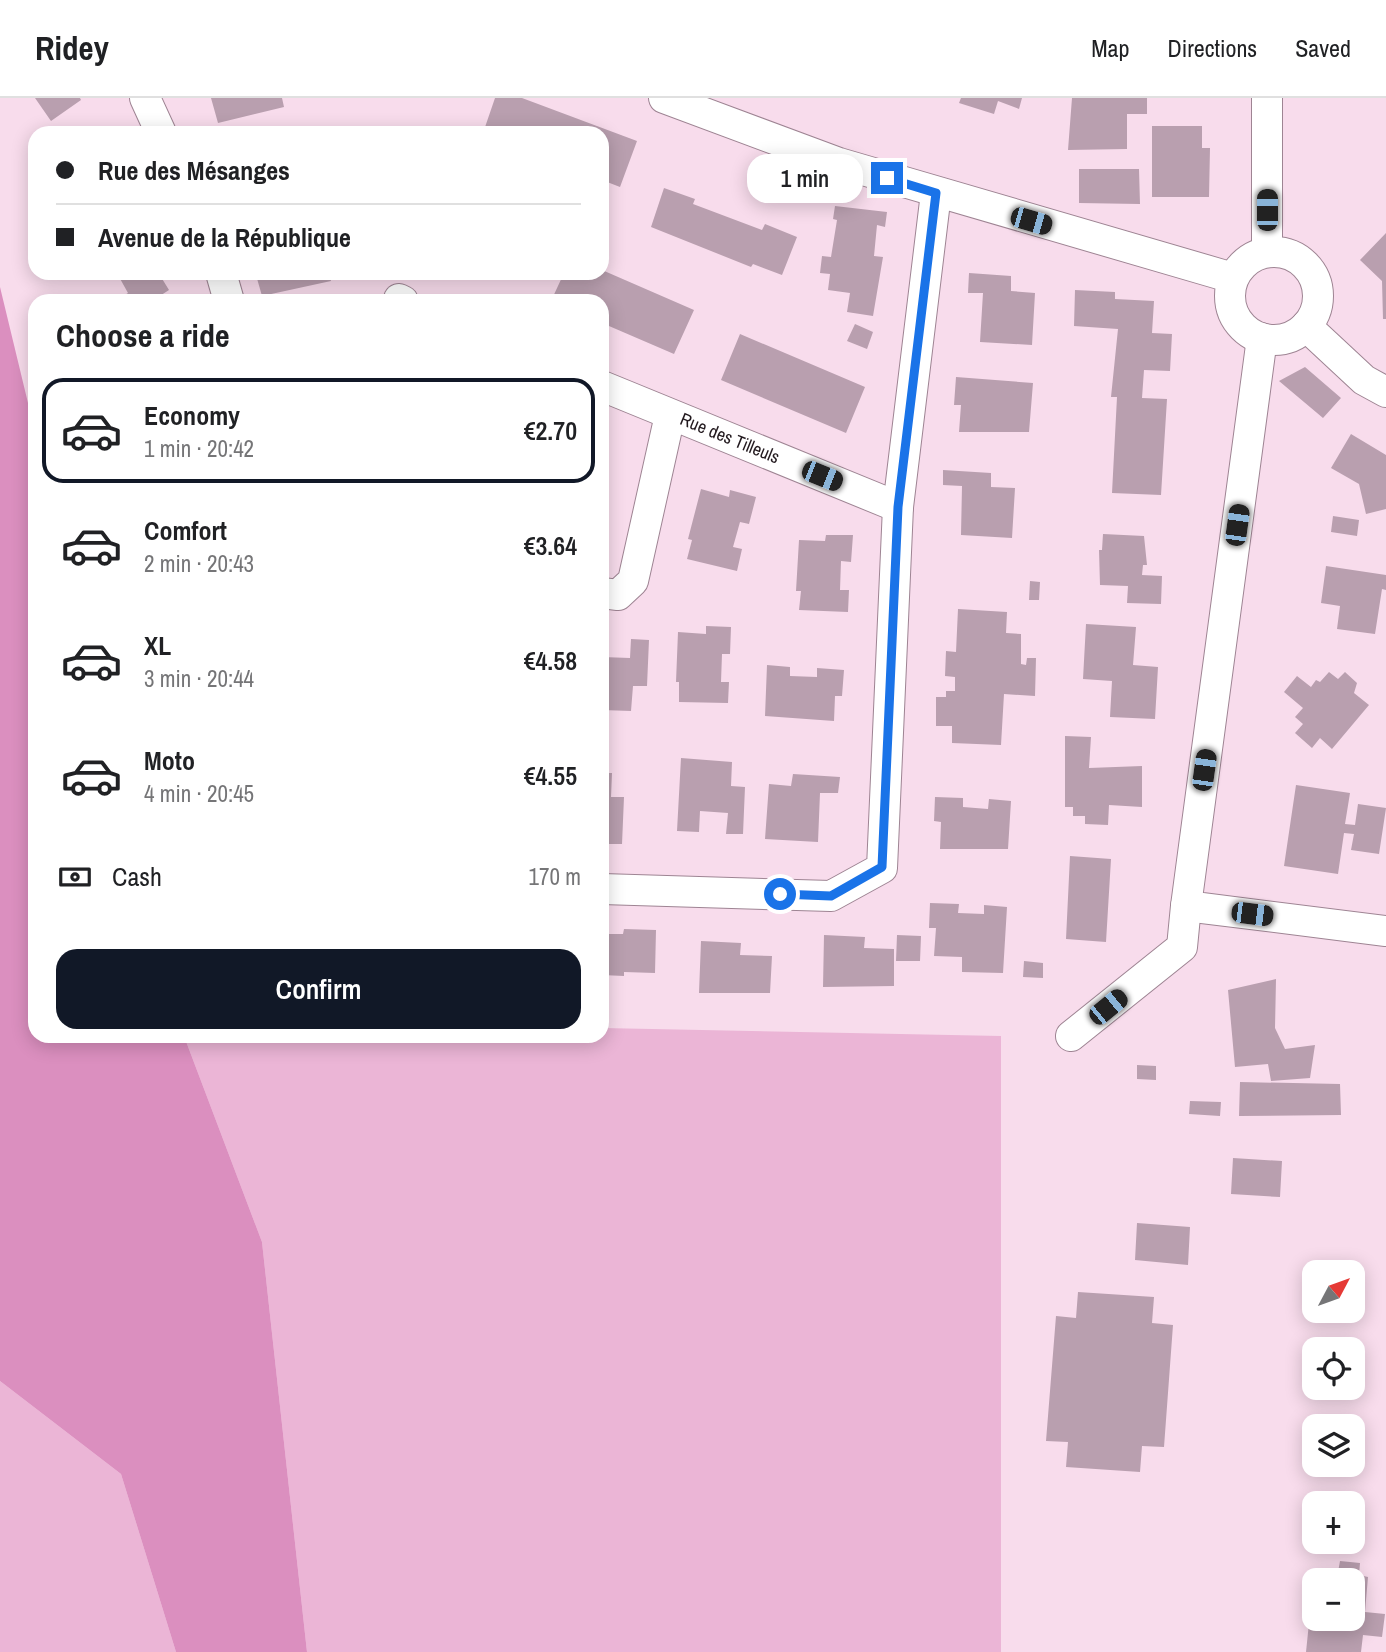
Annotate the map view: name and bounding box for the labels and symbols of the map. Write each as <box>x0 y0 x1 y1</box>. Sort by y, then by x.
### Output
callout: 1 min <box>747 154 862 202</box>
route end <box>871 162 903 194</box>
car <box>1257 189 1278 231</box>
car <box>1008 205 1055 237</box>
street label: Rue des Tilleuls <box>676 406 783 469</box>
car <box>799 458 846 494</box>
car <box>1224 503 1251 547</box>
car <box>1191 748 1218 792</box>
route start <box>764 878 796 910</box>
car <box>1230 901 1275 927</box>
car <box>1086 986 1131 1028</box>
north arrow <box>1302 1260 1365 1323</box>

